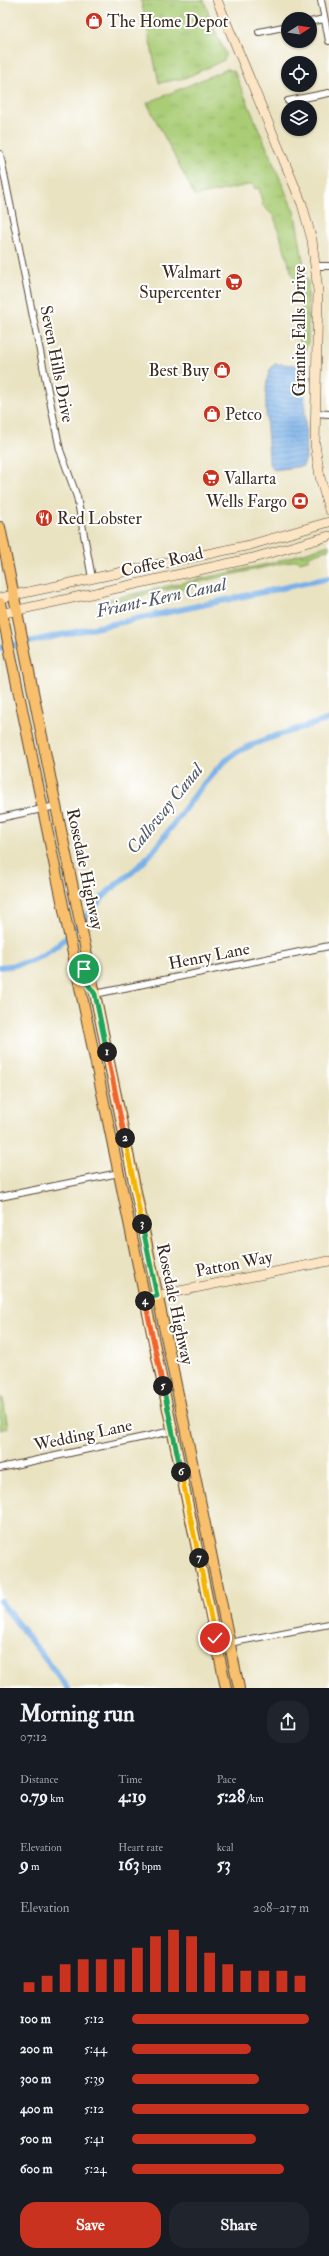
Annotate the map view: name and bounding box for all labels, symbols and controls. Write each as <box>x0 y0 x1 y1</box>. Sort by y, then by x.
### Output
shop icon: The Home Depot <box>84 11 104 31</box>
place label: The Home Depot <box>107 11 229 33</box>
north arrow <box>281 12 317 48</box>
map controls <box>281 12 317 136</box>
button: locate <box>281 56 317 92</box>
button: layers <box>281 100 317 136</box>
place label: Walmart Supercenter <box>139 262 222 304</box>
street label: Granite Falls Drive <box>289 265 310 397</box>
supermarket icon: Walmart Supercenter <box>224 272 244 292</box>
street label: Seven Hills Drive <box>35 304 79 424</box>
place label: Best Buy <box>148 360 210 382</box>
shop icon: Best Buy <box>212 360 232 380</box>
shop icon: Petco <box>202 404 222 424</box>
place label: Petco <box>225 404 262 425</box>
supermarket icon: Vallarta <box>201 468 221 488</box>
place label: Vallarta <box>224 468 277 489</box>
place label: Wells Fargo <box>205 491 287 512</box>
bank icon: Wells Fargo <box>290 491 310 511</box>
restaurant icon: Red Lobster <box>34 508 54 528</box>
place label: Red Lobster <box>57 508 142 529</box>
street label: Coffee Road <box>119 542 206 582</box>
water label: Friant-Kern Canal <box>93 573 230 623</box>
water label: Calloway Canal <box>122 758 209 859</box>
street label: Rosedale Highway <box>61 806 108 932</box>
street label: Henry Lane <box>167 938 252 975</box>
pin <box>67 952 101 986</box>
icon: arrive <box>73 958 95 980</box>
pin: 1 <box>97 1042 117 1062</box>
text: 1 <box>105 1045 109 1058</box>
pin: 2 <box>115 1128 135 1148</box>
text: 2 <box>122 1131 128 1144</box>
pin: 3 <box>132 1214 152 1234</box>
text: 3 <box>140 1217 144 1230</box>
street label: Rosedale Highway <box>151 1241 198 1367</box>
street label: Patton Way <box>194 1246 275 1283</box>
pin: 4 <box>135 1291 155 1311</box>
text: 4 <box>142 1294 148 1307</box>
pin: 5 <box>153 1376 173 1396</box>
text: 5 <box>161 1379 165 1392</box>
street label: Wedding Lane <box>31 1414 134 1456</box>
pin: 6 <box>171 1462 191 1482</box>
text: 6 <box>178 1465 184 1478</box>
pin: 7 <box>189 1548 209 1568</box>
text: 7 <box>196 1551 202 1564</box>
pin <box>198 1621 232 1655</box>
icon: check <box>204 1627 226 1649</box>
text: Morning run <box>20 1700 135 1728</box>
button: share <box>267 1701 309 1743</box>
text: 07:12 <box>20 1729 47 1745</box>
text: Distance <box>20 1773 58 1786</box>
text: Time <box>118 1773 142 1786</box>
text: Pace <box>217 1773 236 1786</box>
text: 0.79 <box>20 1786 48 1807</box>
text: 4:19 <box>118 1786 146 1807</box>
text: 5:28 <box>217 1786 245 1807</box>
text: km <box>48 1792 64 1805</box>
text: /km <box>245 1792 264 1805</box>
text: Elevation <box>20 1841 62 1854</box>
text: Heart rate <box>118 1841 163 1854</box>
text: kcal <box>217 1841 234 1854</box>
text: 9 <box>20 1854 29 1875</box>
text: 163 <box>118 1854 139 1875</box>
text: 53 <box>217 1854 231 1875</box>
text: m <box>29 1860 40 1873</box>
text: bpm <box>139 1860 161 1873</box>
text: Elevation <box>20 1900 70 1916</box>
text: 208–217 m <box>253 1900 309 1916</box>
text: 100 m <box>20 2011 51 2027</box>
text: 5:12 <box>84 2011 104 2027</box>
text: 200 m <box>20 2041 53 2057</box>
text: 5:44 <box>84 2041 107 2057</box>
text: 300 m <box>20 2071 51 2087</box>
text: 5:39 <box>84 2071 105 2087</box>
text: 400 m <box>20 2101 53 2117</box>
text: 5:12 <box>84 2101 104 2117</box>
text: 500 m <box>20 2131 52 2147</box>
text: 5:41 <box>84 2131 105 2147</box>
text: 600 m <box>20 2161 53 2177</box>
text: 5:24 <box>84 2161 107 2177</box>
button: Save <box>20 2202 161 2248</box>
button: Share <box>169 2202 309 2248</box>

